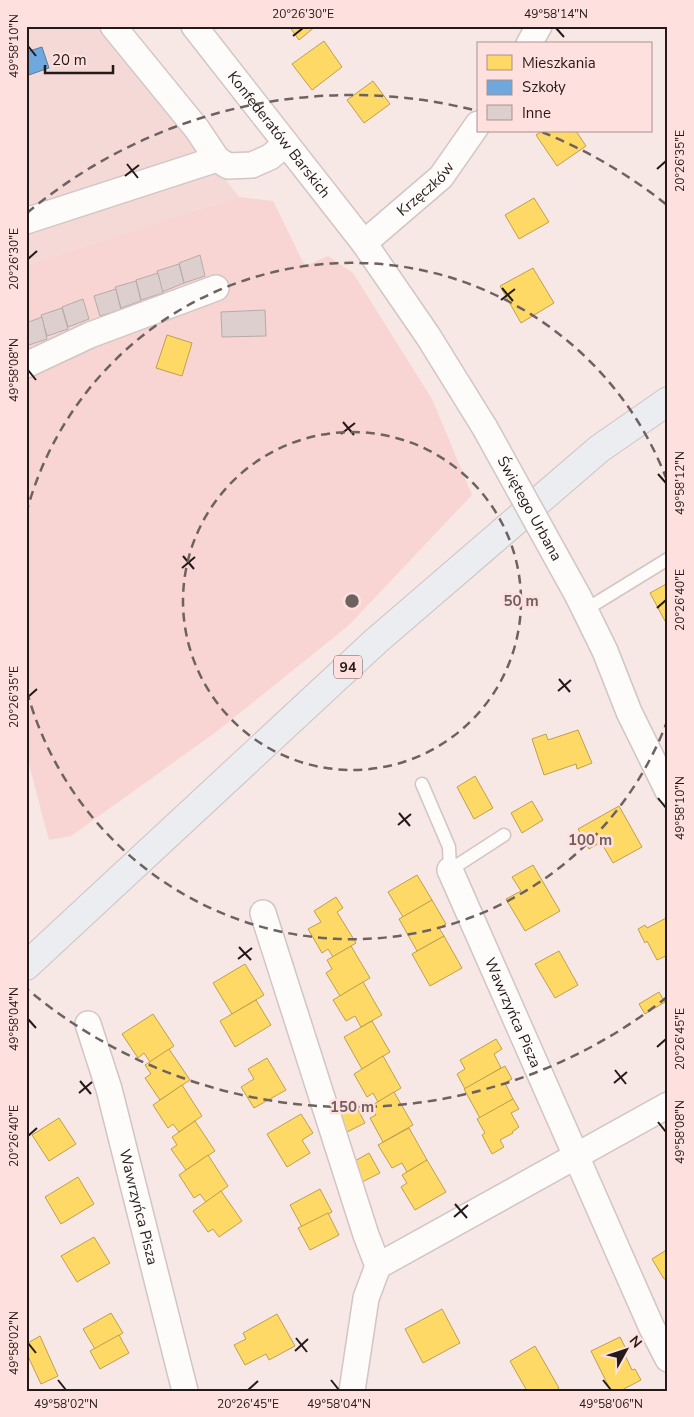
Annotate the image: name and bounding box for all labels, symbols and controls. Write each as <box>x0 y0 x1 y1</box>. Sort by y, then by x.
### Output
text: 20°26'30"E <box>272 6 334 22</box>
text: 49°58'14"N <box>524 6 588 22</box>
text: 49°58'10"N <box>6 14 22 78</box>
scale bar <box>45 42 112 74</box>
legend <box>477 42 652 132</box>
text: 20 m <box>52 50 87 70</box>
text: Mieszkania <box>522 53 596 73</box>
street label: Konfederatów Barskich <box>223 67 335 202</box>
text: Szkoły <box>522 77 566 97</box>
text: Inne <box>522 103 551 123</box>
text: 20°26'35"E <box>672 130 688 192</box>
street label: Krzęczków <box>393 158 459 221</box>
text: 20°26'30"E <box>6 228 22 290</box>
text: 49°58'08"N <box>6 338 22 402</box>
text: 49°58'12"N <box>672 451 688 515</box>
street label: Świętego Urbana <box>493 452 567 564</box>
text: 20°26'40"E <box>672 569 688 631</box>
text: 50 m <box>503 591 539 611</box>
centre of rings <box>343 592 361 610</box>
road number: 94 <box>334 656 362 679</box>
text: 20°26'35"E <box>6 666 22 728</box>
text: 49°58'10"N <box>672 776 688 840</box>
text: 100 m <box>568 830 612 850</box>
street label: Wawrzyńca Pisza <box>480 955 546 1071</box>
text: 49°58'04"N <box>6 987 22 1051</box>
text: 20°26'45"E <box>672 1008 688 1070</box>
text: 150 m <box>330 1097 374 1117</box>
text: 49°58'08"N <box>672 1100 688 1164</box>
text: 20°26'40"E <box>6 1105 22 1167</box>
street label: Wawrzyńca Pisza <box>115 1147 163 1267</box>
text: 49°58'02"N <box>6 1311 22 1375</box>
north arrow <box>602 1324 652 1374</box>
text: N <box>625 1332 646 1352</box>
text: 49°58'02"N <box>34 1396 98 1412</box>
text: 20°26'45"E <box>217 1396 279 1412</box>
text: 49°58'04"N <box>307 1396 371 1412</box>
text: 49°58'06"N <box>579 1396 643 1412</box>

